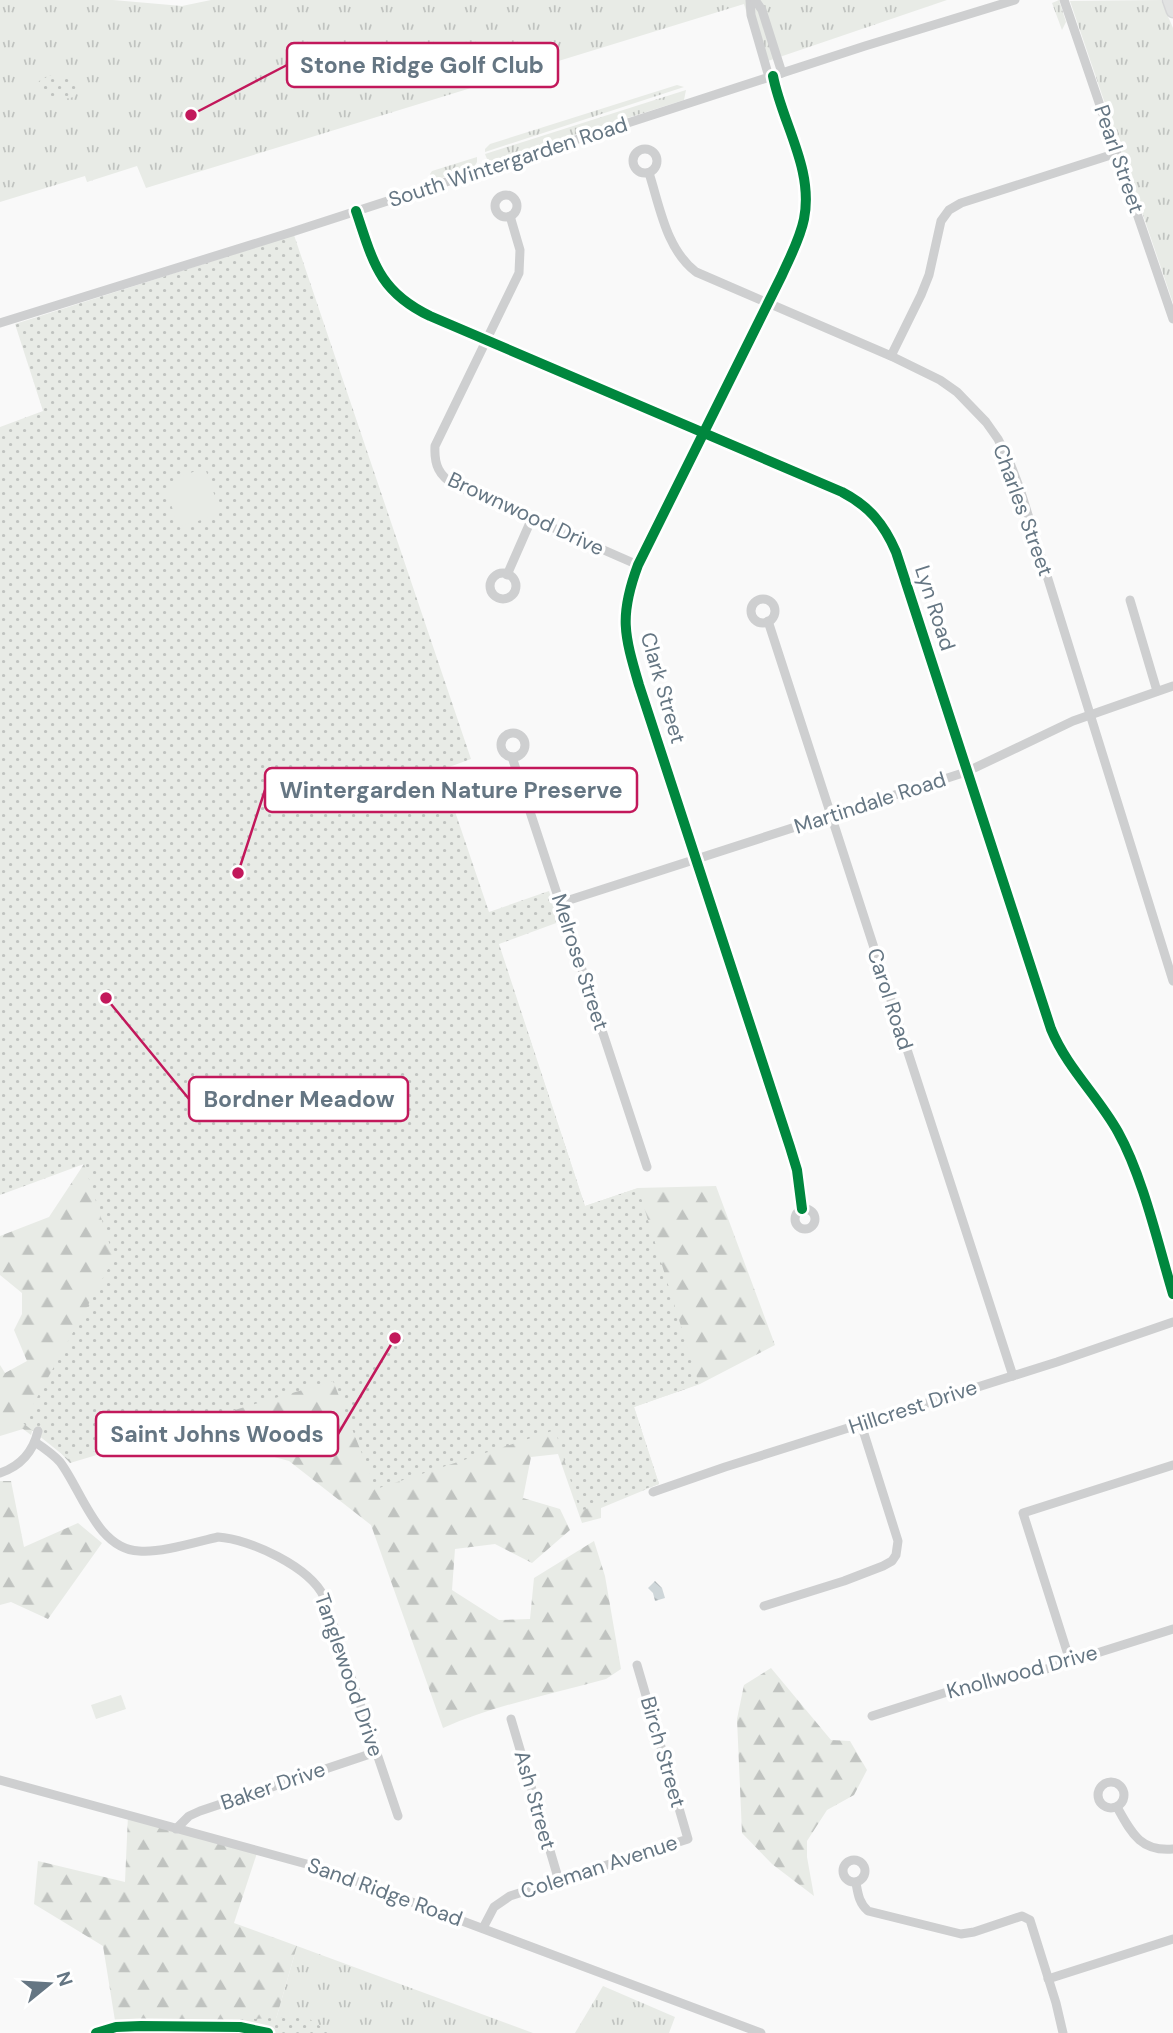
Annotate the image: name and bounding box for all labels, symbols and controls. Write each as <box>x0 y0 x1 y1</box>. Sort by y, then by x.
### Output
callout: Stone Ridge Golf Club <box>287 43 558 87</box>
text: Stone Ridge Golf Club <box>300 50 544 80</box>
street label: Pearl Street <box>1087 101 1151 217</box>
street label: South Wintergarden Road <box>385 110 631 214</box>
street label: Charles Street <box>986 440 1060 580</box>
street label: Brownwood Drive <box>443 466 609 562</box>
street label: Lyn Road <box>908 562 962 654</box>
street label: Clark Street <box>634 629 692 747</box>
street label: Martindale Road <box>791 765 949 841</box>
callout: Wintergarden Nature Preserve <box>265 768 637 812</box>
text: Wintergarden Nature Preserve <box>279 775 623 805</box>
street label: Melrose Street <box>545 890 615 1034</box>
street label: Carol Road <box>860 945 920 1053</box>
callout: Bordner Meadow <box>189 1077 408 1121</box>
text: Bordner Meadow <box>203 1084 395 1114</box>
street label: Hillcrest Drive <box>845 1373 981 1441</box>
callout: Saint Johns Woods <box>96 1412 338 1456</box>
text: Saint Johns Woods <box>110 1419 324 1449</box>
street label: Tanglewood Drive <box>308 1590 390 1760</box>
street label: Knollwood Drive <box>943 1638 1101 1706</box>
street label: Birch Street <box>634 1693 692 1811</box>
street label: Ash Street <box>508 1747 562 1853</box>
street label: Baker Drive <box>217 1755 329 1817</box>
street label: Coleman Avenue <box>517 1828 681 1906</box>
street label: Sand Ridge Road <box>304 1851 466 1933</box>
north arrow <box>14 1949 84 2019</box>
text: N <box>51 1968 79 1989</box>

